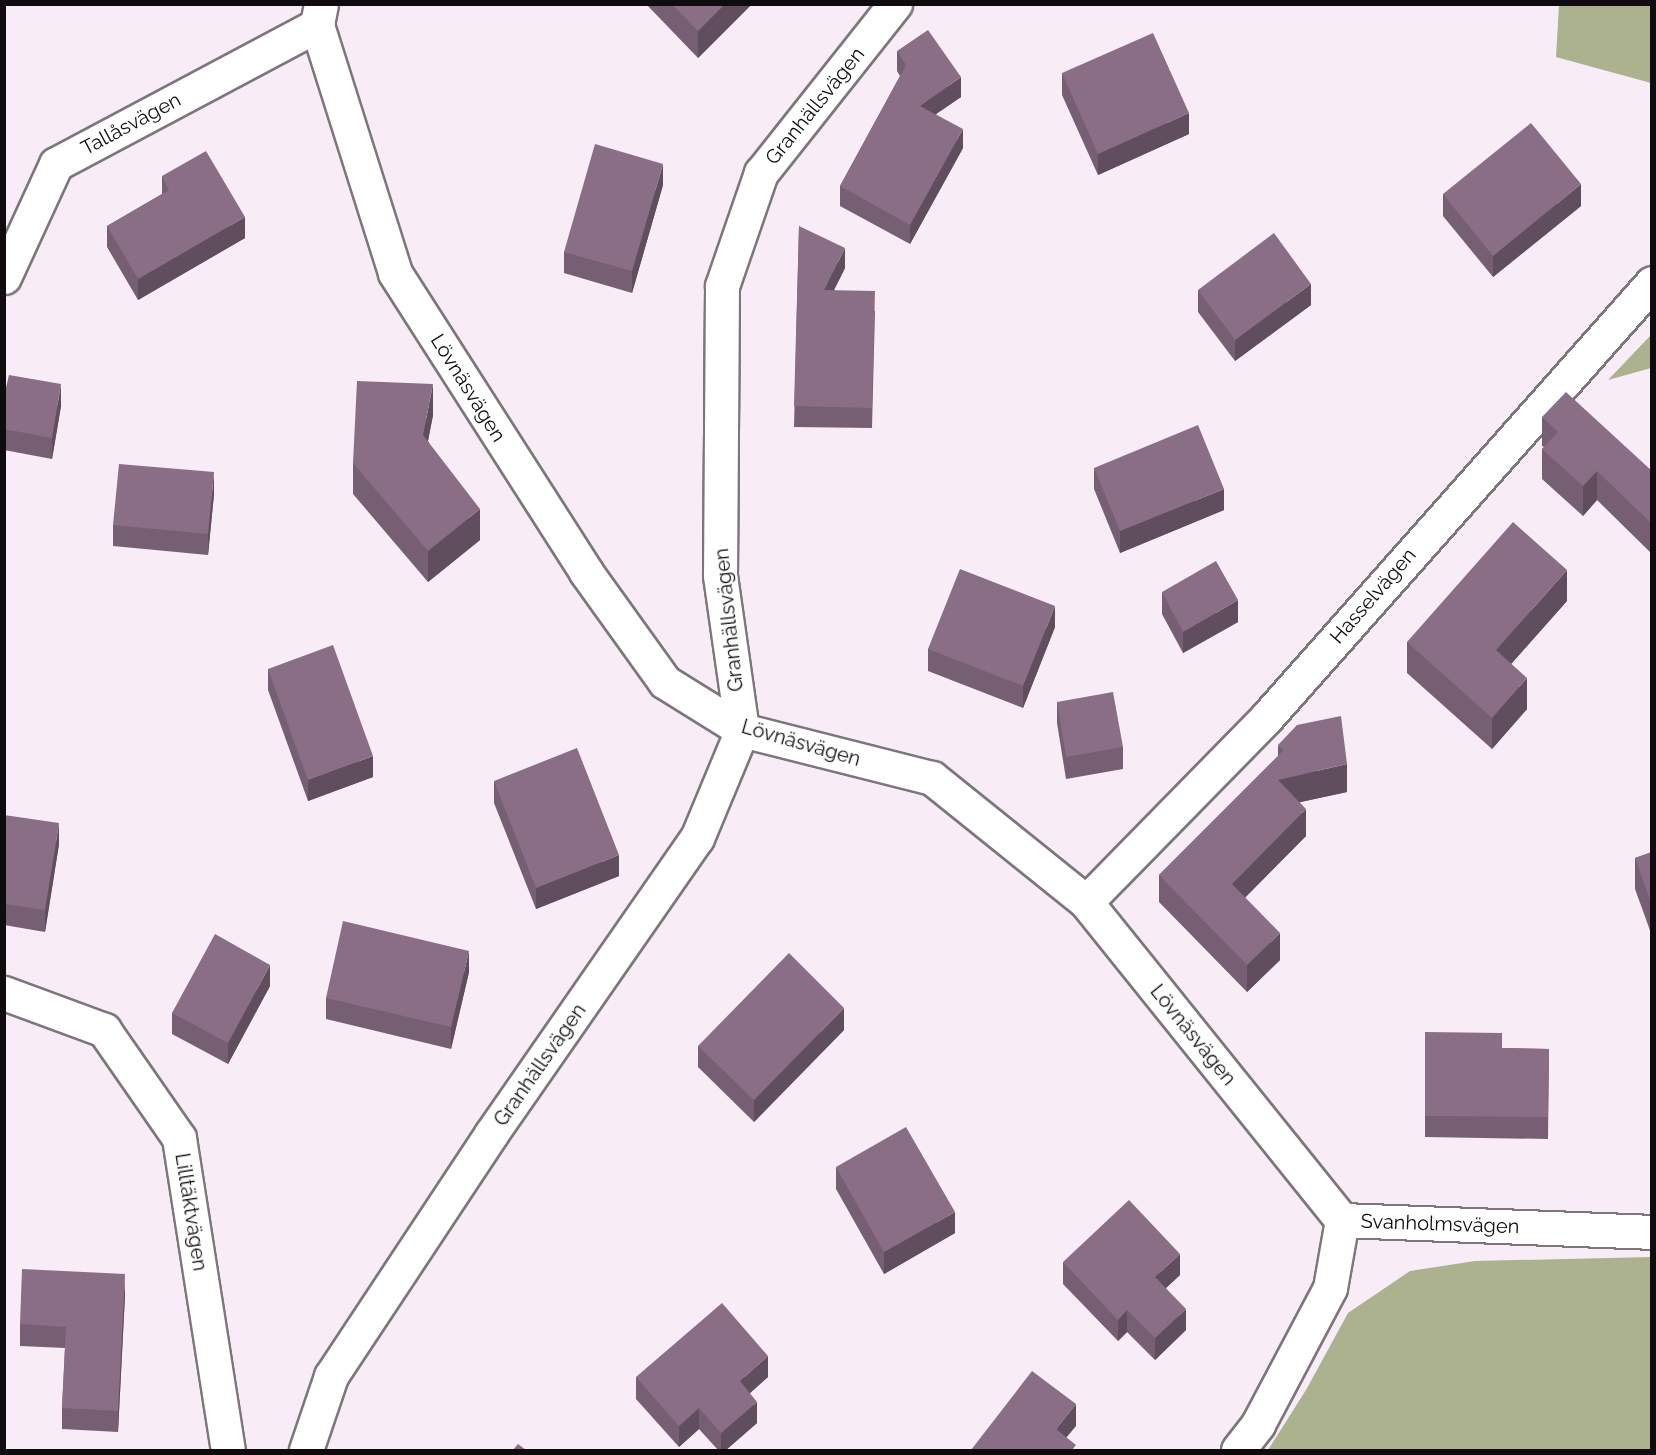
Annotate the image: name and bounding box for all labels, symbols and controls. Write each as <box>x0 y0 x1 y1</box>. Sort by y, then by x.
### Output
street label: Granhällsvägen <box>760 43 870 169</box>
street label: Tallåsvägen <box>77 88 185 160</box>
street label: Lövnäsvägen <box>425 330 511 446</box>
street label: Hasselvägen <box>1325 543 1421 649</box>
street label: Granhällsvägen <box>710 547 748 693</box>
street label: Lövnäsvägen <box>739 715 863 771</box>
street label: Lövnäsvägen <box>1145 980 1241 1090</box>
street label: Granhällsvägen <box>489 999 591 1131</box>
street label: Lilltäktvägen <box>170 1151 212 1273</box>
street label: Svanholmsvägen <box>1360 1209 1520 1239</box>

